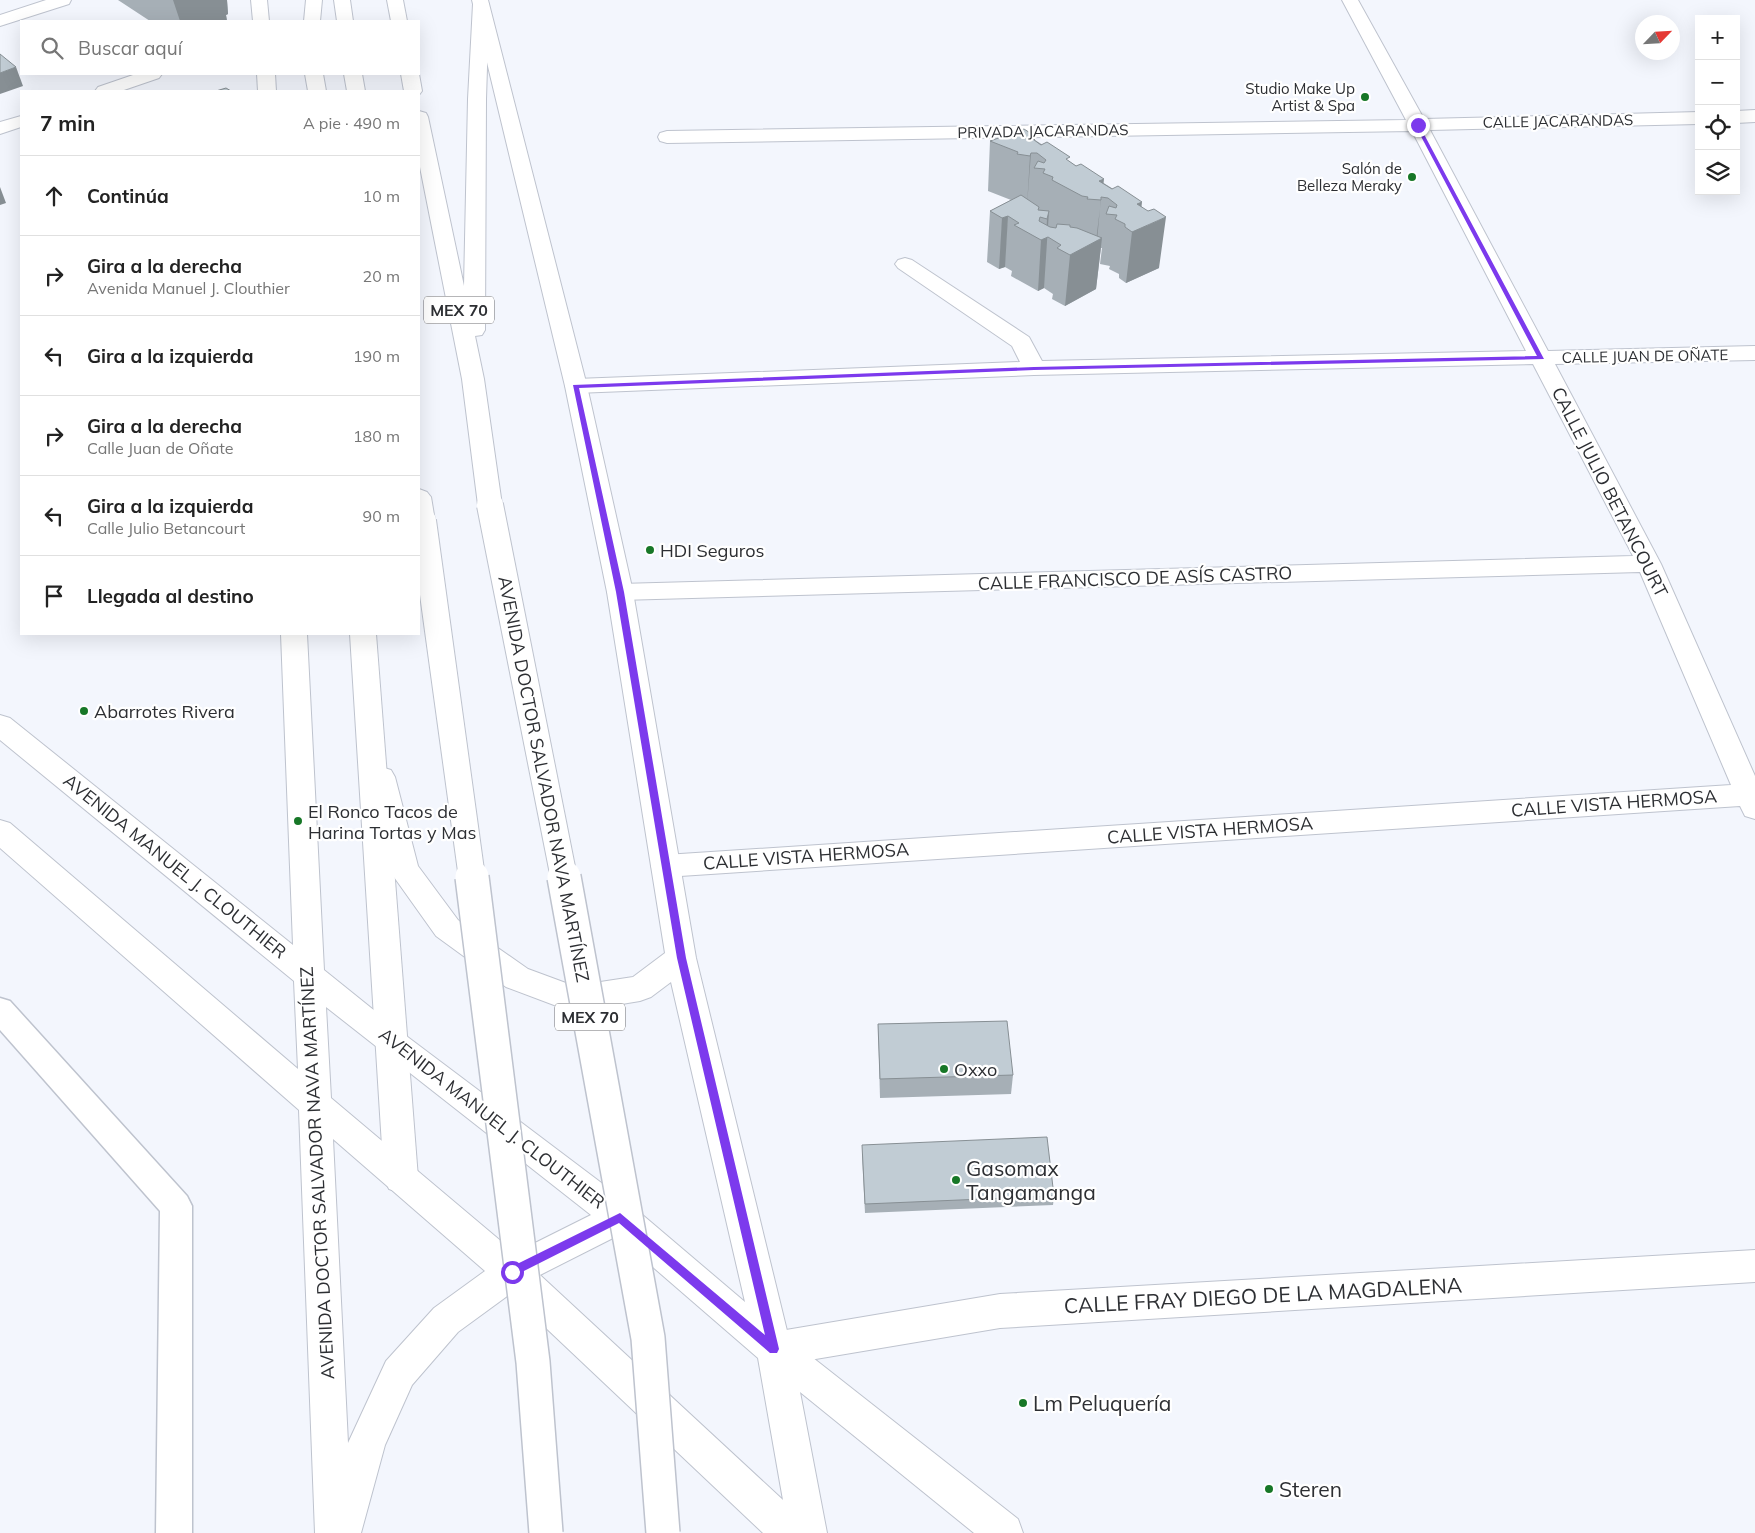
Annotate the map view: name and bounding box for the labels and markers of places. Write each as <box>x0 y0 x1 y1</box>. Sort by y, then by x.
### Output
place label: Studio Make Up Artist & Spa <box>1245 79 1355 115</box>
marker: Studio Make Up Artist & Spa <box>1359 91 1371 103</box>
place label: Salón de Belleza Meraky <box>1297 159 1402 195</box>
marker: Salón de Belleza Meraky <box>1406 171 1418 183</box>
place label: HDI Seguros <box>660 539 765 562</box>
marker: HDI Seguros <box>644 544 656 556</box>
place label: Abarrotes Rivera <box>94 700 235 723</box>
marker: Abarrotes Rivera <box>78 705 90 717</box>
place label: El Ronco Tacos de Harina Tortas y Mas <box>308 800 476 844</box>
marker: El Ronco Tacos de Harina Tortas y Mas <box>292 815 304 827</box>
place label: Oxxo <box>954 1058 997 1081</box>
marker: Oxxo <box>938 1063 950 1075</box>
place label: Gasomax Tangamanga <box>966 1155 1096 1205</box>
marker: Gasomax Tangamanga <box>950 1174 962 1186</box>
place label: Lm Peluquería <box>1033 1390 1171 1416</box>
marker: Lm Peluquería <box>1017 1397 1029 1409</box>
place label: Steren <box>1279 1476 1342 1502</box>
marker: Steren <box>1263 1483 1275 1495</box>

